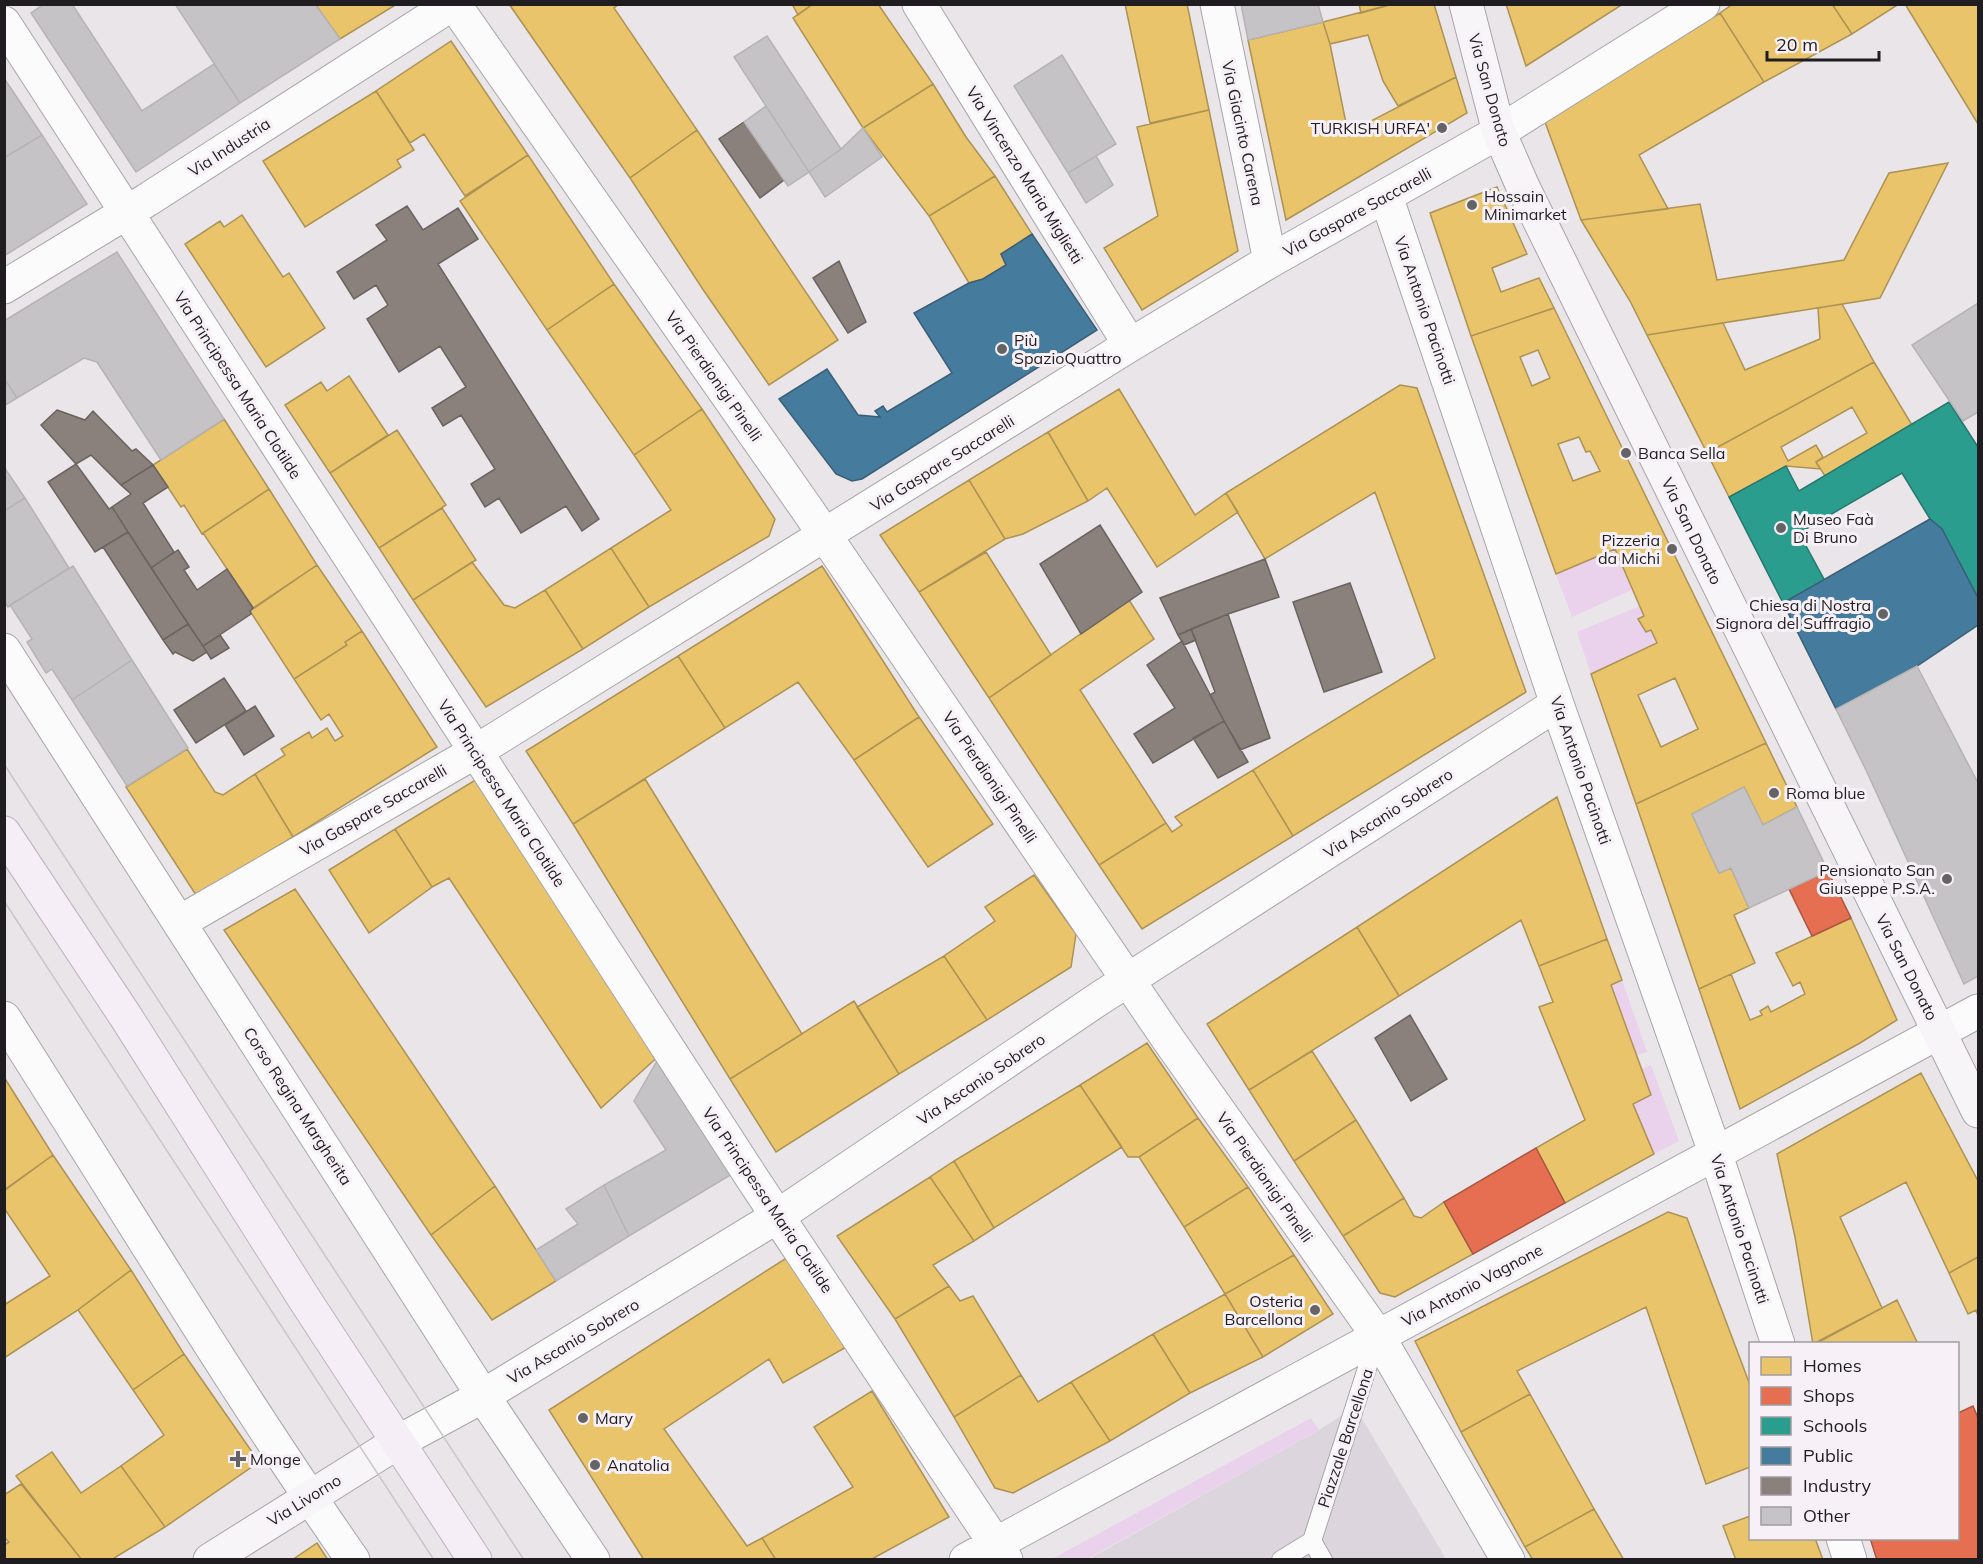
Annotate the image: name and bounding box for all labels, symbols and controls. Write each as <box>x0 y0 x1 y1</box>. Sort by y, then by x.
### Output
scale bar <box>1767 24 1880 62</box>
street label: Via San Donato <box>1464 31 1516 149</box>
text: 20 m <box>1776 33 1818 56</box>
street label: Via Giacinto Carena <box>1218 59 1268 207</box>
street label: Via Vincenzo Maria Miglietti <box>962 83 1088 267</box>
street label: Via Industria <box>184 113 274 181</box>
place label: TURKISH URFA' <box>1311 118 1430 138</box>
marker: TURKISH URFA' <box>1435 121 1449 135</box>
street label: Via Gaspare Saccarelli <box>1279 163 1435 261</box>
place label: Hossain Minimarket <box>1484 186 1567 224</box>
marker: Hossain Minimarket <box>1465 198 1479 212</box>
street label: Via Antonio Pacinotti <box>1390 233 1460 387</box>
street label: Via Principessa Maria Clotilde <box>170 287 306 483</box>
street label: Via Pierdionigi Pinelli <box>662 307 766 445</box>
place label: Più SpazioQuattro <box>1014 330 1121 368</box>
marker: Più SpazioQuattro <box>995 342 1009 356</box>
street label: Via Gaspare Saccarelli <box>866 410 1018 516</box>
place label: Banca Sella <box>1638 443 1725 463</box>
marker: Banca Sella <box>1619 446 1633 460</box>
street label: Via San Donato <box>1657 474 1727 588</box>
place label: Museo Faà Di Bruno <box>1793 509 1874 547</box>
marker: Museo Faà Di Bruno <box>1774 521 1788 535</box>
place label: Pizzeria da Michi <box>1598 530 1660 568</box>
marker: Pizzeria da Michi <box>1665 542 1679 556</box>
place label: Chiesa di Nostra Signora del Suffragio <box>1716 595 1871 633</box>
marker: Chiesa di Nostra Signora del Suffragio <box>1876 607 1890 621</box>
street label: Via Antonio Pacinotti <box>1546 693 1616 847</box>
street label: Via Principessa Maria Clotilde <box>434 695 570 891</box>
street label: Via Pierdionigi Pinelli <box>939 707 1041 847</box>
street label: Via Gaspare Saccarelli <box>296 760 450 860</box>
street label: Via Ascanio Sobrero <box>1320 764 1456 862</box>
place label: Roma blue <box>1786 783 1865 803</box>
marker: Roma blue <box>1767 786 1781 800</box>
place label: Pensionato San Giuseppe P.S.A. <box>1819 860 1935 898</box>
marker: Pensionato San Giuseppe P.S.A. <box>1940 872 1954 886</box>
street label: Via San Donato <box>1872 911 1942 1023</box>
street label: Corso Regina Margherita <box>239 1023 357 1189</box>
street label: Via Ascanio Sobrero <box>913 1029 1049 1129</box>
street label: Via Principessa Maria Clotilde <box>698 1103 838 1297</box>
street label: Via Pierdionigi Pinelli <box>1213 1108 1317 1246</box>
street label: Via Antonio Pacinotti <box>1706 1152 1774 1306</box>
street label: Via Antonio Vagnone <box>1398 1239 1546 1331</box>
place label: Osteria Barcellona <box>1225 1291 1303 1329</box>
street label: Via Ascanio Sobrero <box>503 1294 643 1388</box>
marker: Osteria Barcellona <box>1308 1303 1322 1317</box>
legend <box>1749 1342 1959 1540</box>
text: Homes <box>1803 1354 1862 1377</box>
street label: Piazzale Barcellona <box>1313 1366 1377 1510</box>
text: Shops <box>1803 1384 1855 1407</box>
place label: Mary <box>595 1408 634 1428</box>
marker: Mary <box>576 1411 590 1425</box>
text: Schools <box>1803 1414 1868 1437</box>
text: Public <box>1803 1444 1853 1467</box>
place label: Monge <box>250 1449 301 1469</box>
marker: Monge <box>231 1452 245 1466</box>
place label: Anatolia <box>607 1455 670 1475</box>
marker: Anatolia <box>588 1458 602 1472</box>
street label: Via Livorno <box>263 1469 345 1531</box>
text: Industry <box>1803 1474 1872 1497</box>
text: Other <box>1803 1504 1851 1527</box>

